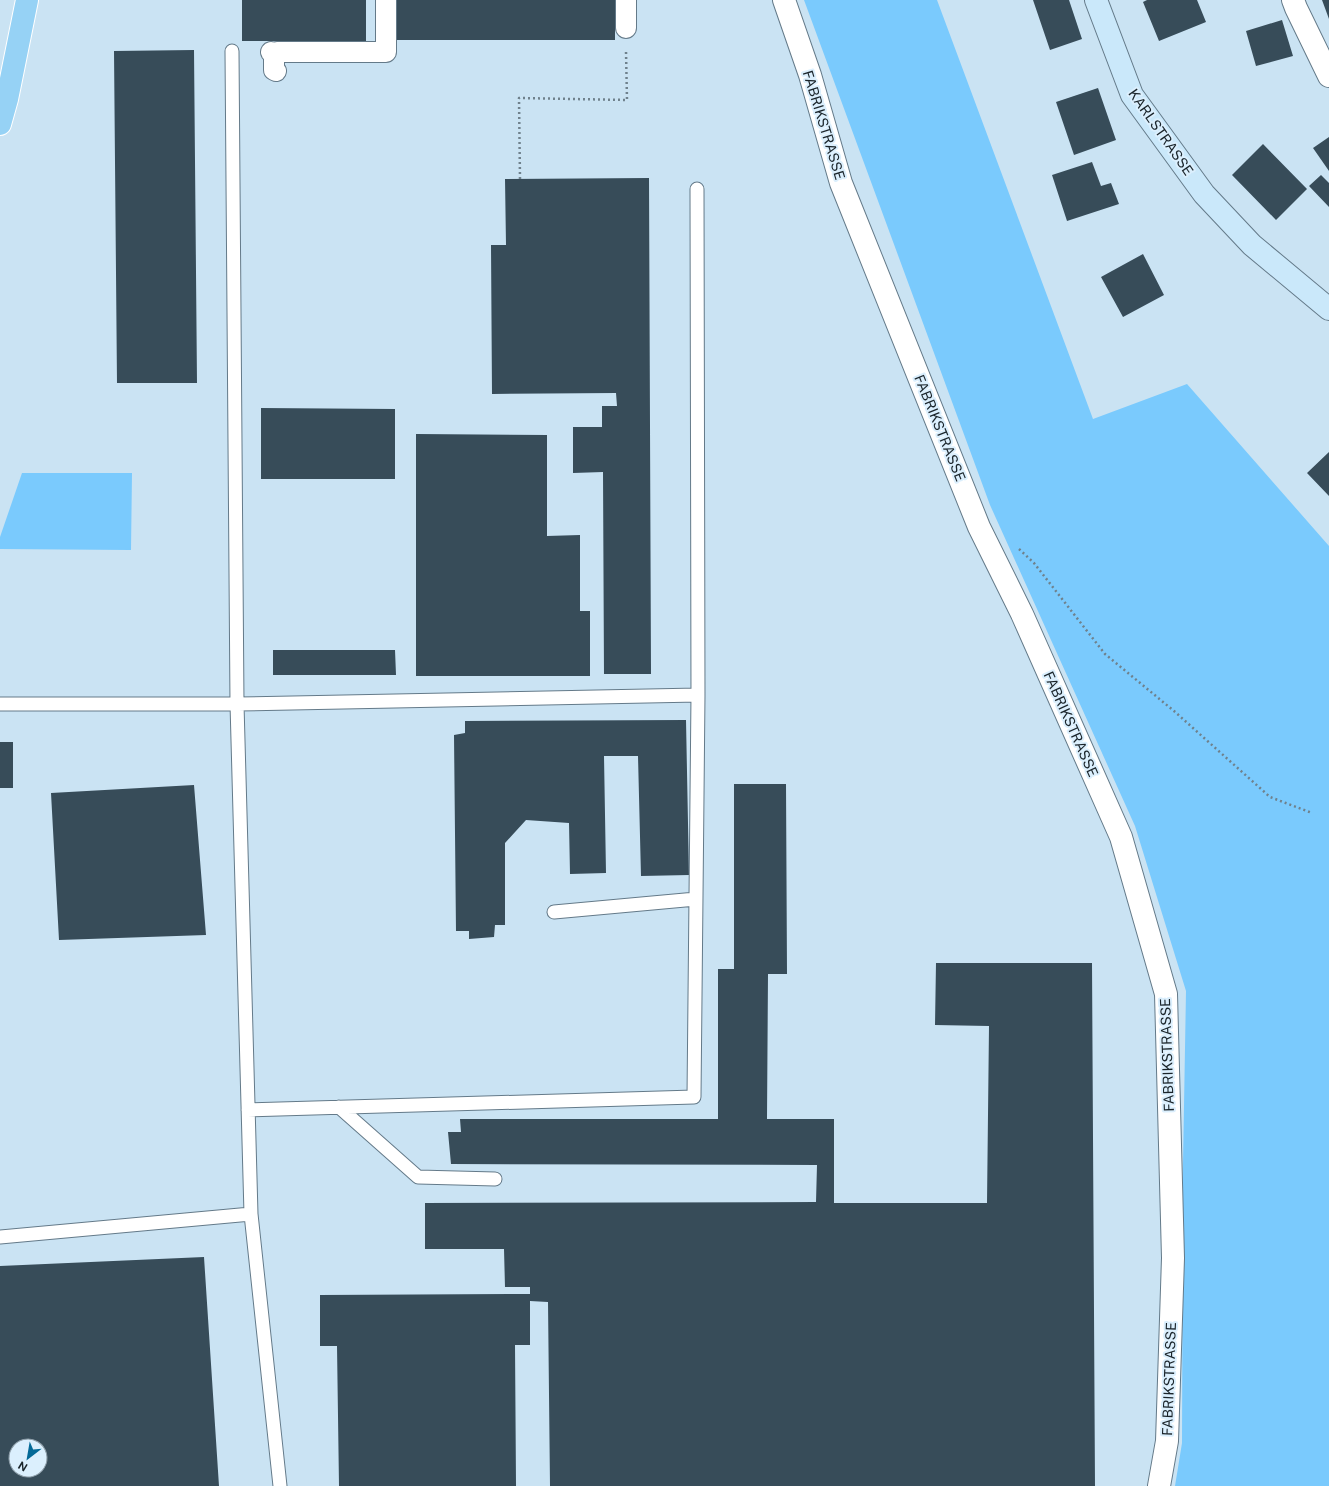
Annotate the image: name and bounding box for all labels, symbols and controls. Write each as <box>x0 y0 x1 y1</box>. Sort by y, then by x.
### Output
street label: FABRIKSTRASSE <box>800 68 848 182</box>
street label: KARLSTRASSE <box>1125 86 1197 178</box>
street label: FABRIKSTRASSE <box>911 372 969 484</box>
street label: FABRIKSTRASSE <box>1041 669 1101 779</box>
street label: FABRIKSTRASSE <box>1157 998 1177 1112</box>
street label: FABRIKSTRASSE <box>1159 1322 1179 1436</box>
north arrow <box>8 1438 48 1478</box>
text: N <box>16 1459 30 1474</box>

